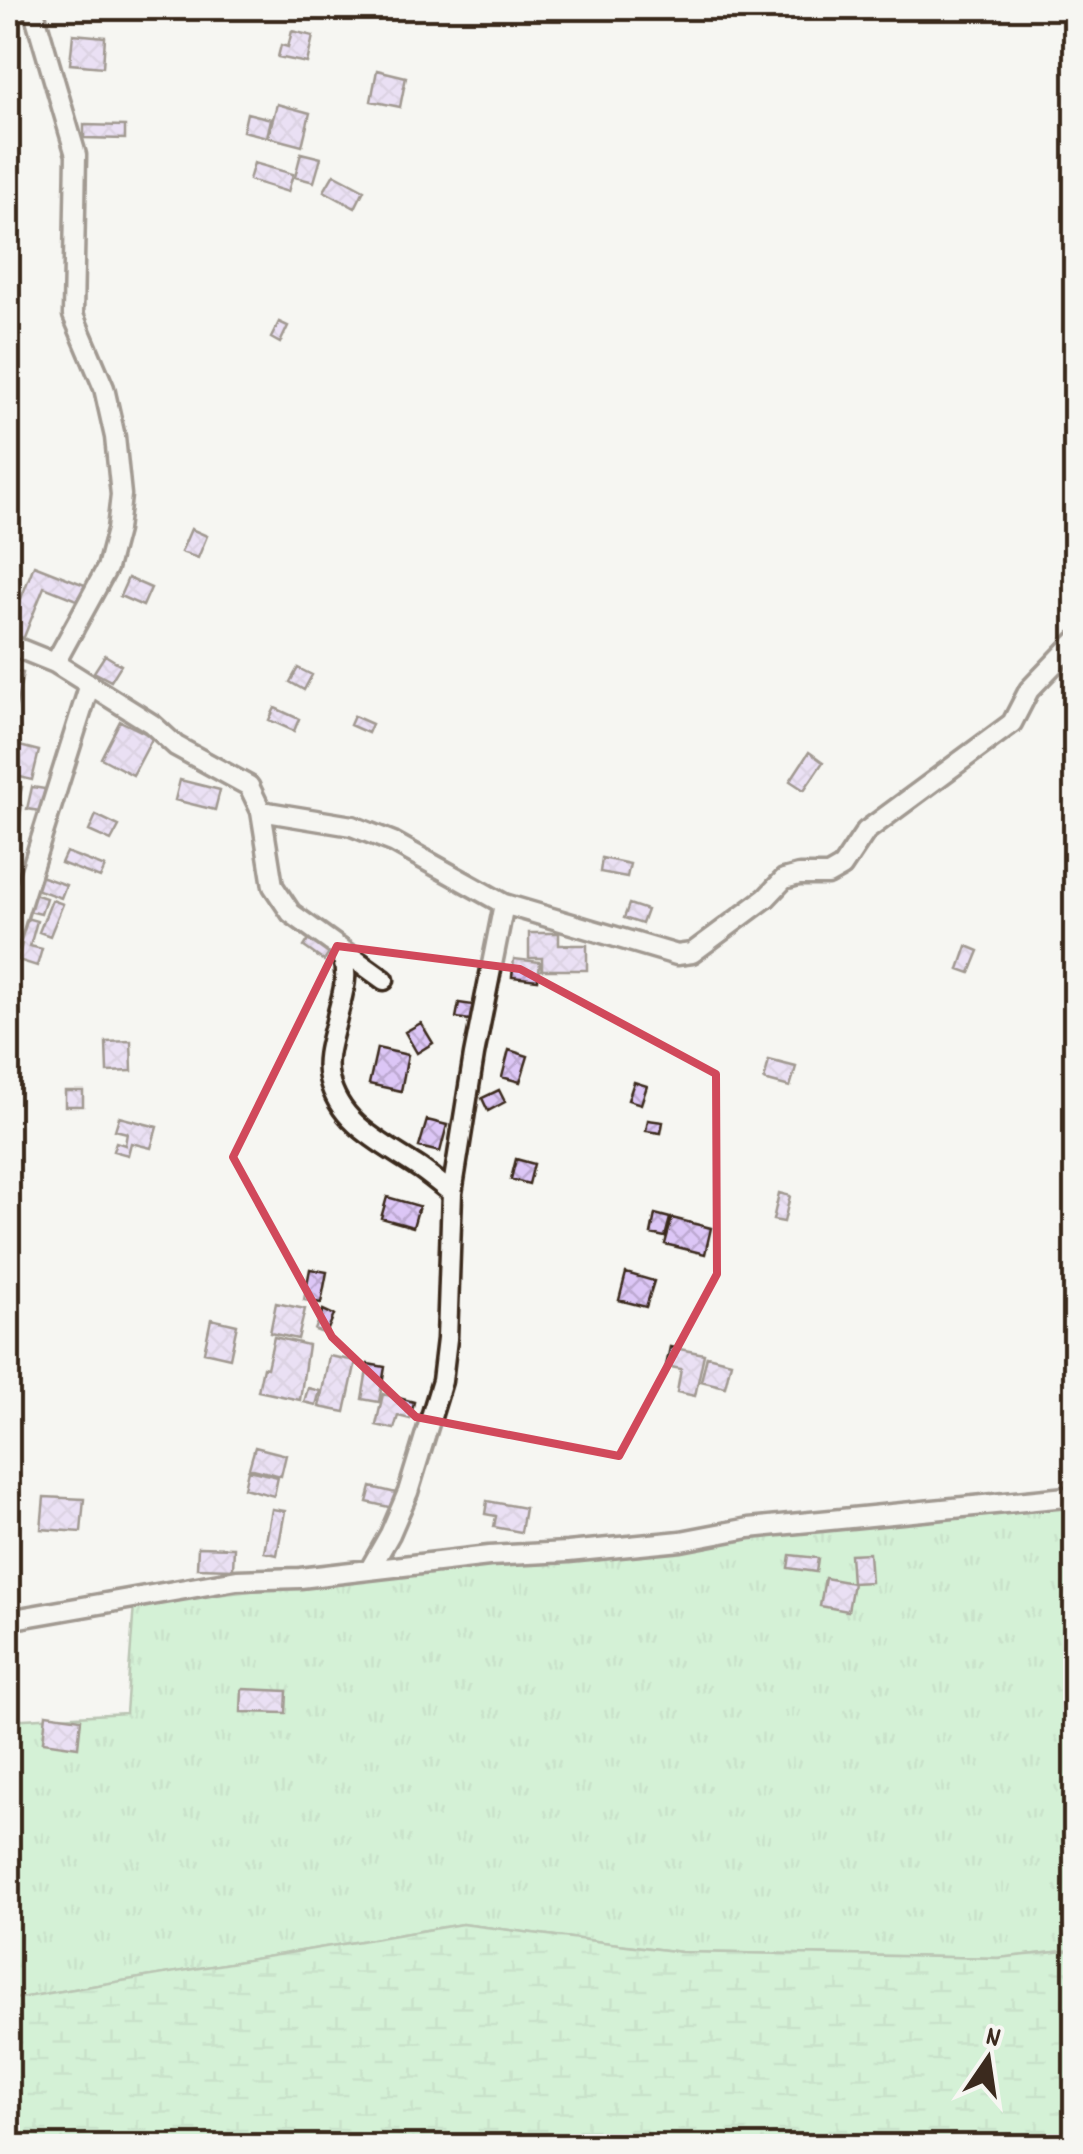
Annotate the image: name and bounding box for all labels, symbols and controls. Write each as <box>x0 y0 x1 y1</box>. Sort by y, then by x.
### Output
north arrow <box>938 2009 1038 2109</box>
text: N <box>981 2018 1004 2061</box>

